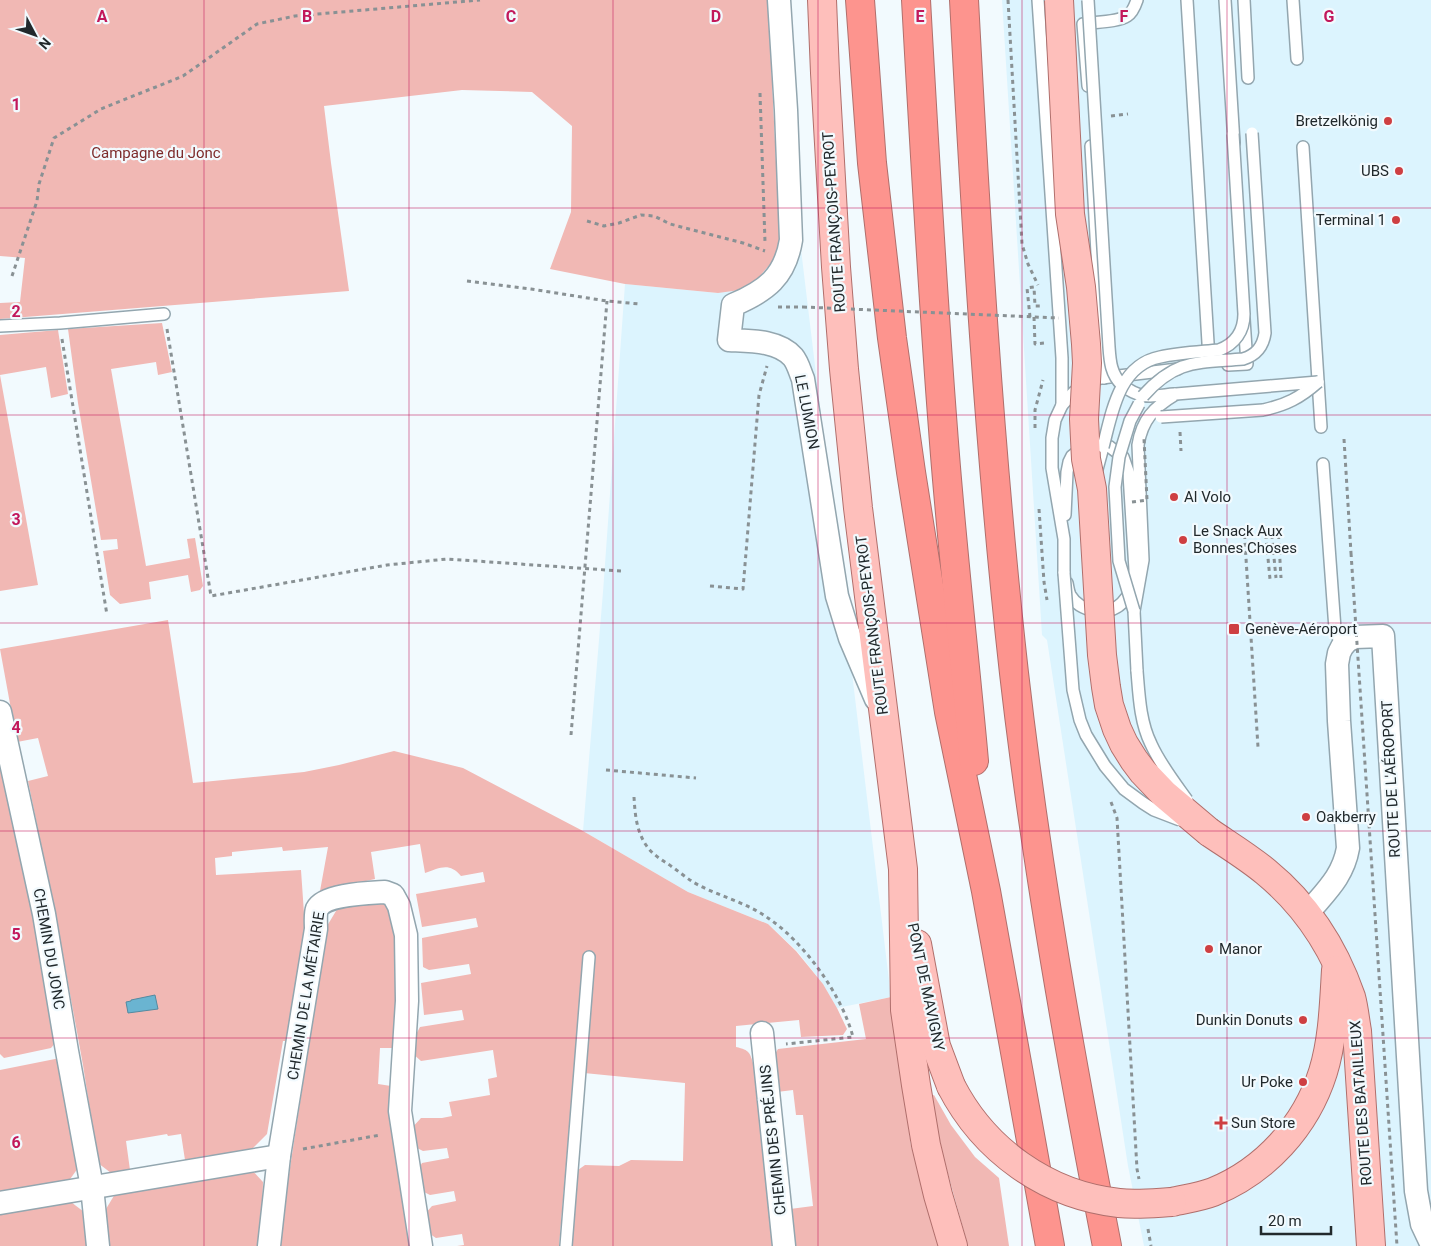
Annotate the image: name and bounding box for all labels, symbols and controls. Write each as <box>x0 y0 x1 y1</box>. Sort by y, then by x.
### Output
text: A <box>97 7 108 26</box>
text: B <box>302 7 312 26</box>
text: C <box>506 7 516 26</box>
text: D <box>711 7 721 26</box>
text: E <box>916 7 925 26</box>
text: F <box>1120 7 1129 26</box>
text: G <box>1324 7 1335 26</box>
north arrow <box>10 10 60 60</box>
text: N <box>36 35 54 53</box>
text: 1 <box>11 95 21 114</box>
place label: Bretzelkönig <box>1295 112 1378 130</box>
marker: Bretzelkönig <box>1382 115 1394 127</box>
street label: ROUTE FRANÇOIS-PEYROT <box>819 131 849 313</box>
park label: Campagne du Jonc <box>91 144 221 162</box>
place label: UBS <box>1361 162 1389 180</box>
marker: UBS <box>1393 165 1405 177</box>
place label: Terminal 1 <box>1316 211 1386 229</box>
marker: Terminal 1 <box>1390 214 1402 226</box>
text: 2 <box>11 302 21 321</box>
street label: LE LUMION <box>791 373 823 451</box>
place label: Al Volo <box>1184 488 1231 506</box>
marker: Al Volo <box>1168 491 1180 503</box>
text: 3 <box>11 510 21 529</box>
place label: Le Snack Aux Bonnes Choses <box>1193 522 1297 557</box>
street label: ROUTE FRANÇOIS-PEYROT <box>852 534 892 716</box>
marker: Le Snack Aux Bonnes Choses <box>1177 534 1189 546</box>
place label: Genève-Aéroport <box>1245 620 1357 638</box>
marker: Genève-Aéroport <box>1227 622 1241 636</box>
street label: ROUTE DE L'AÉROPORT <box>1378 700 1404 858</box>
text: 4 <box>11 718 21 737</box>
place label: Oakberry <box>1316 808 1376 826</box>
marker: Oakberry <box>1300 811 1312 823</box>
street label: CHEMIN DU JONC <box>29 887 69 1011</box>
street label: CHEMIN DE LA MÉTAIRIE <box>284 910 328 1081</box>
street label: PONT DE MAVIGNY <box>904 921 948 1053</box>
text: 5 <box>11 925 21 944</box>
place label: Manor <box>1219 940 1262 958</box>
marker: Manor <box>1203 943 1215 955</box>
place label: Dunkin Donuts <box>1196 1011 1293 1029</box>
marker: Dunkin Donuts <box>1297 1014 1309 1026</box>
street label: ROUTE DES BATAILLEUX <box>1346 1019 1376 1186</box>
street label: CHEMIN DES PRÉJINS <box>756 1064 790 1216</box>
place label: Ur Poke <box>1241 1073 1293 1091</box>
marker: Ur Poke <box>1297 1076 1309 1088</box>
place label: Sun Store <box>1231 1114 1295 1132</box>
marker: Sun Store <box>1215 1117 1227 1129</box>
text: 6 <box>11 1133 21 1152</box>
scale bar <box>1261 1204 1331 1236</box>
text: 20 m <box>1268 1212 1302 1230</box>

